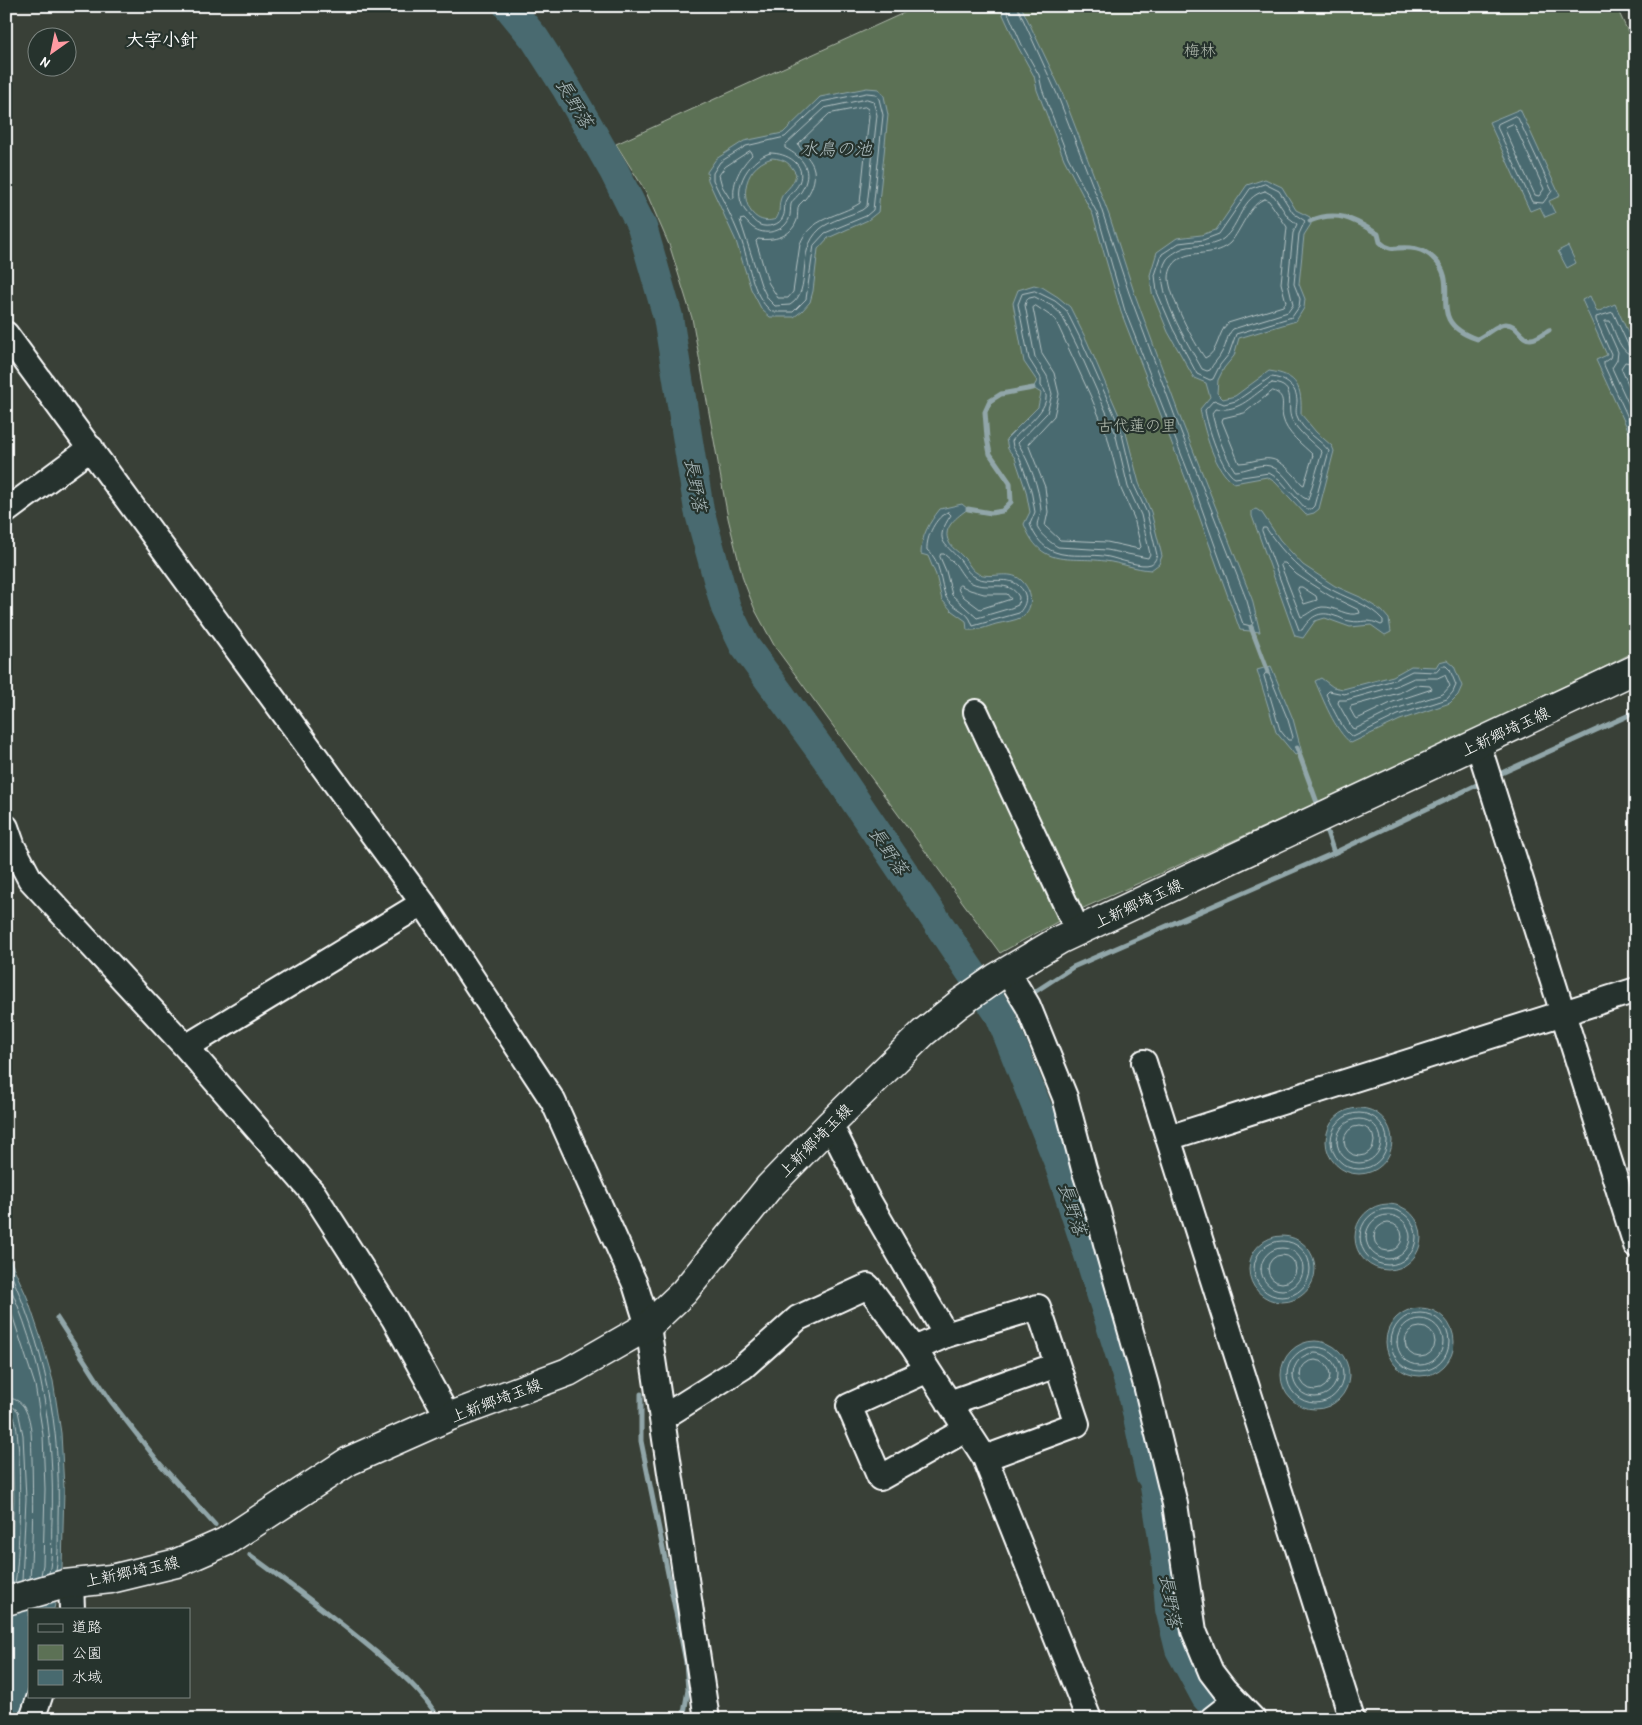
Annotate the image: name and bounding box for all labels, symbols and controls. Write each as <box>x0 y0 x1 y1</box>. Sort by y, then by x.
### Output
district label: 大字小針 <box>126 27 198 52</box>
north arrow <box>28 28 78 78</box>
park label: 梅林 <box>1184 39 1216 61</box>
text: N <box>36 53 53 73</box>
water label: 長野落 <box>550 73 601 134</box>
water label: 水鳥の池 <box>800 136 873 161</box>
park label: 古代蓮の里 <box>1097 414 1177 436</box>
water label: 長野落 <box>679 456 713 516</box>
street label: 上新郷埼玉線 <box>1457 701 1553 761</box>
water label: 長野落 <box>864 822 916 882</box>
street label: 上新郷埼玉線 <box>1090 873 1186 933</box>
street label: 上新郷埼玉線 <box>773 1098 857 1182</box>
water label: 長野落 <box>1053 1179 1094 1240</box>
street label: 上新郷埼玉線 <box>447 1373 545 1427</box>
street label: 上新郷埼玉線 <box>83 1550 181 1592</box>
water label: 長野落 <box>1154 1572 1188 1632</box>
legend <box>28 1608 190 1698</box>
text: 道路 <box>72 1616 102 1637</box>
text: 公園 <box>72 1642 102 1663</box>
text: 水域 <box>72 1666 102 1687</box>

